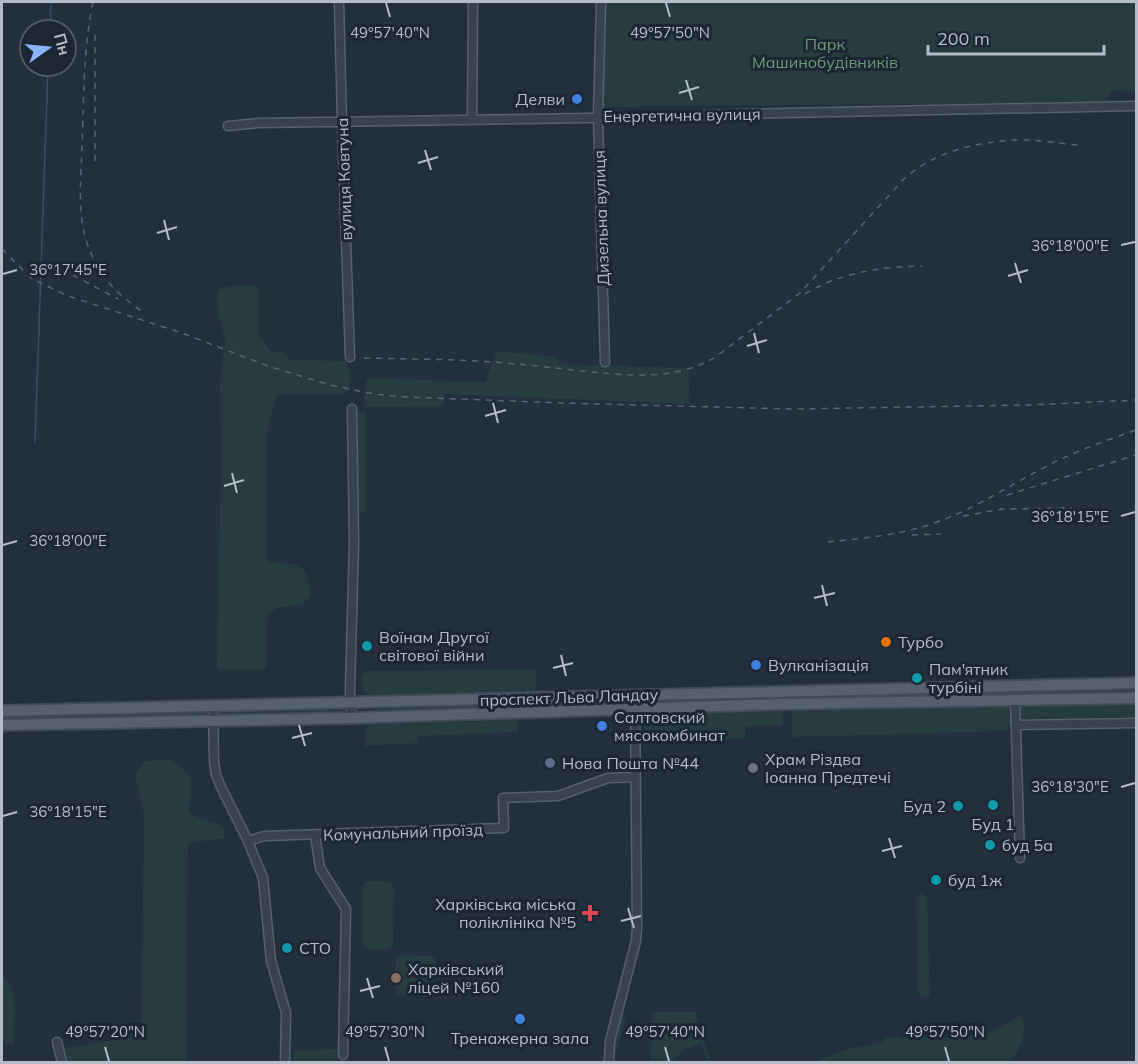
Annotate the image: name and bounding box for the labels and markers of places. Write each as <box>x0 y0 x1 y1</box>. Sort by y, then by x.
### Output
place label: Делви <box>515 89 565 109</box>
marker: Делви <box>570 92 584 106</box>
place label: Воїнам Другої світової війни <box>379 627 490 665</box>
place label: Турбо <box>898 632 944 652</box>
marker: Турбо <box>879 635 893 649</box>
marker: Воїнам Другої світової війни <box>360 639 374 653</box>
place label: Вулканізація <box>768 655 869 675</box>
marker: Вулканізація <box>749 658 763 672</box>
place label: Пам'ятник турбіні <box>929 659 1009 697</box>
marker: Пам'ятник турбіні <box>910 671 924 685</box>
place label: Салтовский мясокомбинат <box>614 707 726 745</box>
marker: Салтовский мясокомбинат <box>595 719 609 733</box>
place label: Храм Різдва Іоанна Предтечі <box>765 749 891 787</box>
place label: Нова Пошта №44 <box>562 753 699 773</box>
marker: Нова Пошта №44 <box>543 756 557 770</box>
marker: Храм Різдва Іоанна Предтечі <box>746 761 760 775</box>
place label: Буд 2 <box>903 796 946 816</box>
marker: Буд 1 <box>986 798 1000 812</box>
marker: Буд 2 <box>951 799 965 813</box>
place label: Буд 1 <box>972 814 1014 834</box>
place label: буд 5а <box>1002 835 1053 855</box>
marker: буд 5а <box>983 838 997 852</box>
place label: буд 1ж <box>948 870 1002 890</box>
marker: буд 1ж <box>929 873 943 887</box>
place label: Харківська міська поліклініка №5 <box>435 894 576 932</box>
marker: Харківська міська поліклініка №5 <box>581 904 599 922</box>
place label: СТО <box>299 938 331 958</box>
marker: СТО <box>280 941 294 955</box>
place label: Харківський ліцей №160 <box>408 959 504 997</box>
marker: Харківський ліцей №160 <box>389 971 403 985</box>
marker: Тренажерна зала <box>513 1012 527 1026</box>
place label: Тренажерна зала <box>451 1028 589 1048</box>

